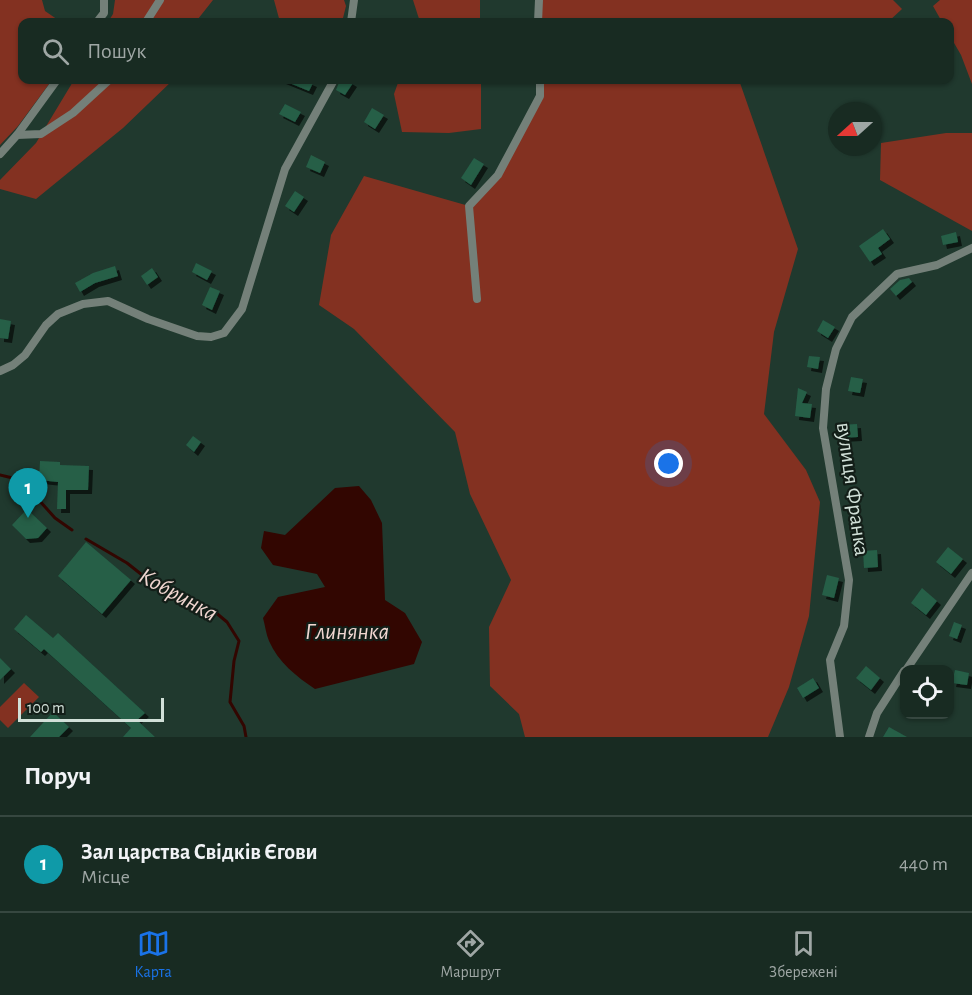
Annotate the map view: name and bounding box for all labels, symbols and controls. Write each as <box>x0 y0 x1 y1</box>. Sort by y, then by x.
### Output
search box <box>18 18 954 84</box>
icon: search <box>39 35 72 68</box>
text: Пошук <box>87 40 146 62</box>
north arrow <box>828 102 882 156</box>
street label: вулиця Франка <box>833 421 873 557</box>
your location <box>654 449 683 478</box>
pin: 1 <box>9 468 48 518</box>
water label: Кобринка <box>135 564 221 626</box>
water label: Глинянка <box>305 620 389 644</box>
map controls <box>900 665 954 719</box>
button: locate <box>900 665 954 719</box>
scale bar <box>18 695 164 722</box>
text: 100 m <box>27 700 65 716</box>
text: Поруч <box>24 763 91 789</box>
text: Зал царства Свідків Єгови <box>81 841 318 863</box>
text: 1 <box>40 854 47 874</box>
text: 440 m <box>899 854 948 874</box>
text: Місце <box>81 867 130 887</box>
tab: Карта <box>134 927 172 982</box>
tab: Маршрут <box>440 927 500 982</box>
tab: Збережені <box>769 927 838 982</box>

